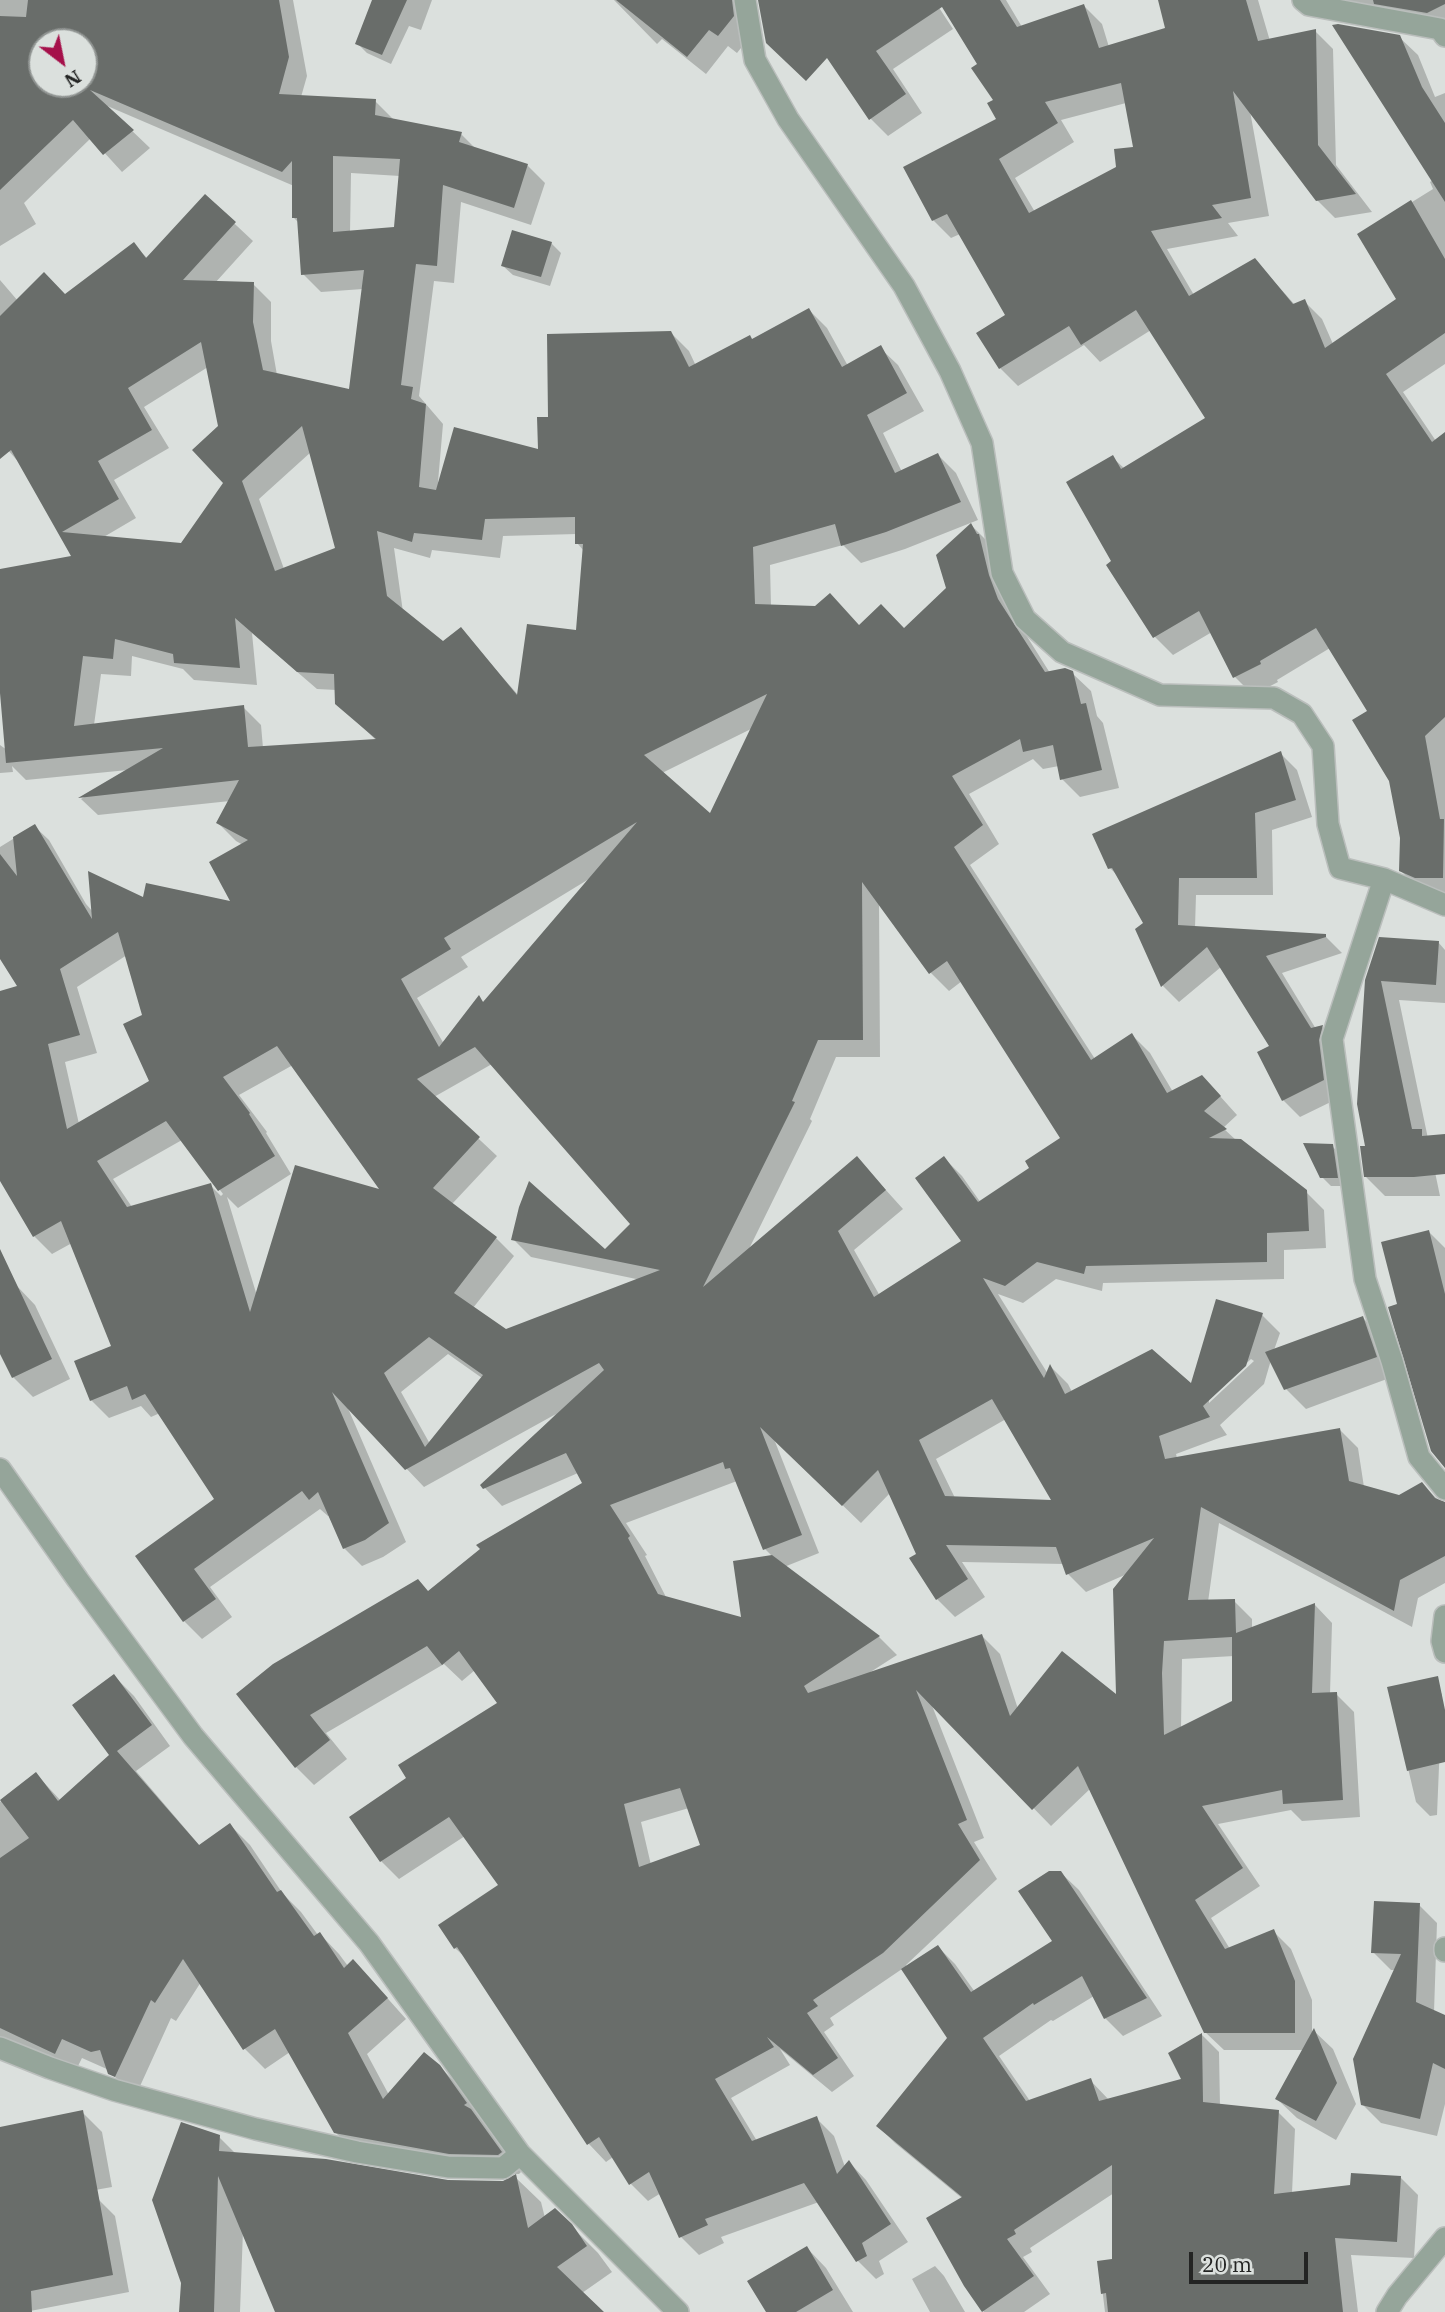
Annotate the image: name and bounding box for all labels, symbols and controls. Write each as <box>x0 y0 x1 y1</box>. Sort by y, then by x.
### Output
north arrow <box>28 28 98 98</box>
text: N <box>60 65 86 93</box>
scale bar <box>1193 2238 1312 2282</box>
text: 20 m <box>1202 2250 1252 2278</box>

